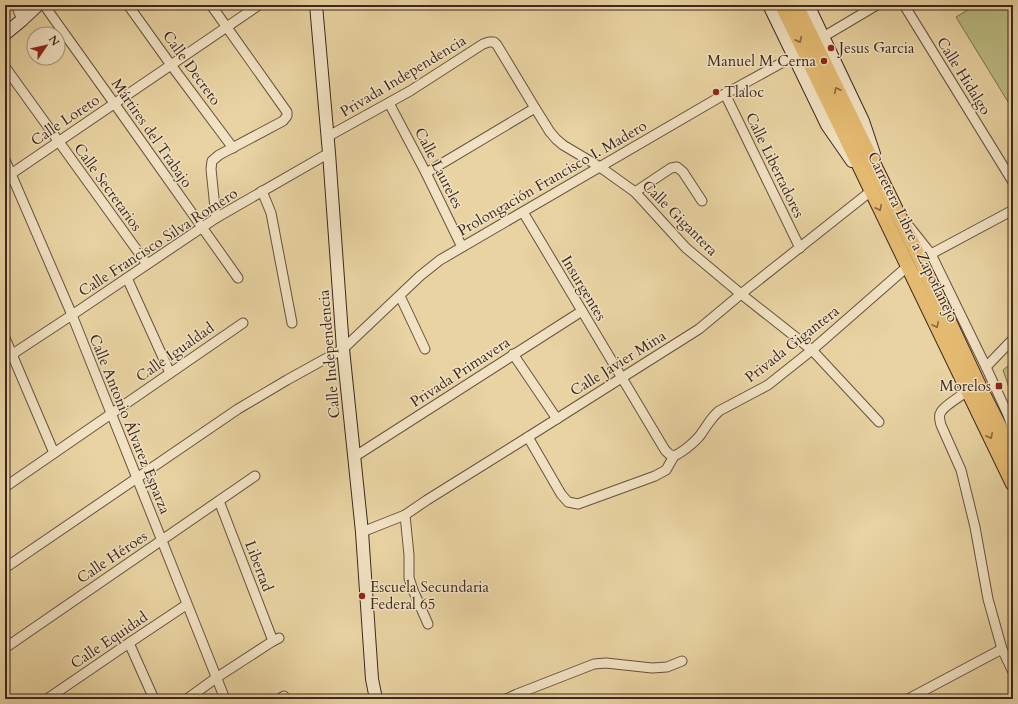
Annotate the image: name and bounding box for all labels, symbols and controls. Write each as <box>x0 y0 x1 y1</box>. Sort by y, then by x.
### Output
north arrow <box>26 26 66 66</box>
street label: Calle Decreto <box>158 27 226 109</box>
street label: Privada Independencia <box>336 30 470 122</box>
text: N <box>45 33 63 49</box>
street label: Calle Hidalgo <box>932 33 996 119</box>
one-way arrow <box>794 36 802 43</box>
place label: Jesus Garcia <box>837 38 915 58</box>
marker: Jesus Garcia <box>826 43 836 53</box>
place label: Manuel M Cerna <box>707 51 817 71</box>
marker: Manuel M Cerna <box>819 56 829 66</box>
street label: Mártires del Trabajo <box>107 74 197 192</box>
place label: Tlaloc <box>724 82 764 102</box>
one-way arrow <box>834 86 842 94</box>
marker: Tlaloc <box>711 87 721 97</box>
street label: Calle Loreto <box>27 90 103 150</box>
street label: Calle Libertadores <box>741 109 809 221</box>
street label: Prolongación Francisco I. Madero <box>454 115 650 241</box>
street label: Calle Laureles <box>410 124 468 212</box>
street label: Calle Secretarios <box>69 139 147 235</box>
street label: Carretera Libre a Zapotlanejo <box>863 148 963 326</box>
street label: Calle Gigantera <box>638 176 723 261</box>
street label: Calle Francisco Silva Romero <box>75 183 241 301</box>
one-way arrow <box>875 203 882 211</box>
street label: Insurgentes <box>557 252 611 324</box>
street label: Calle Independencia <box>313 288 345 419</box>
street label: Privada Gigantera <box>741 301 844 387</box>
street label: Calle Igualdad <box>132 318 218 386</box>
one-way arrow <box>931 320 939 328</box>
street label: Calle Javier Mina <box>566 325 670 400</box>
street label: Calle Antonio Álvarez Esparza <box>85 331 175 517</box>
street label: Privada Primavera <box>406 332 514 412</box>
place label: Morelos <box>940 376 991 396</box>
marker: Morelos <box>994 381 1004 391</box>
one-way arrow <box>985 432 993 440</box>
street label: Calle Héroes <box>73 526 151 588</box>
street label: Libertad <box>240 538 278 594</box>
place label: Escuela Secundaria Federal 65 <box>370 577 490 614</box>
marker: Escuela Secundaria Federal 65 <box>357 591 367 601</box>
street label: Calle Equidad <box>67 607 151 673</box>

